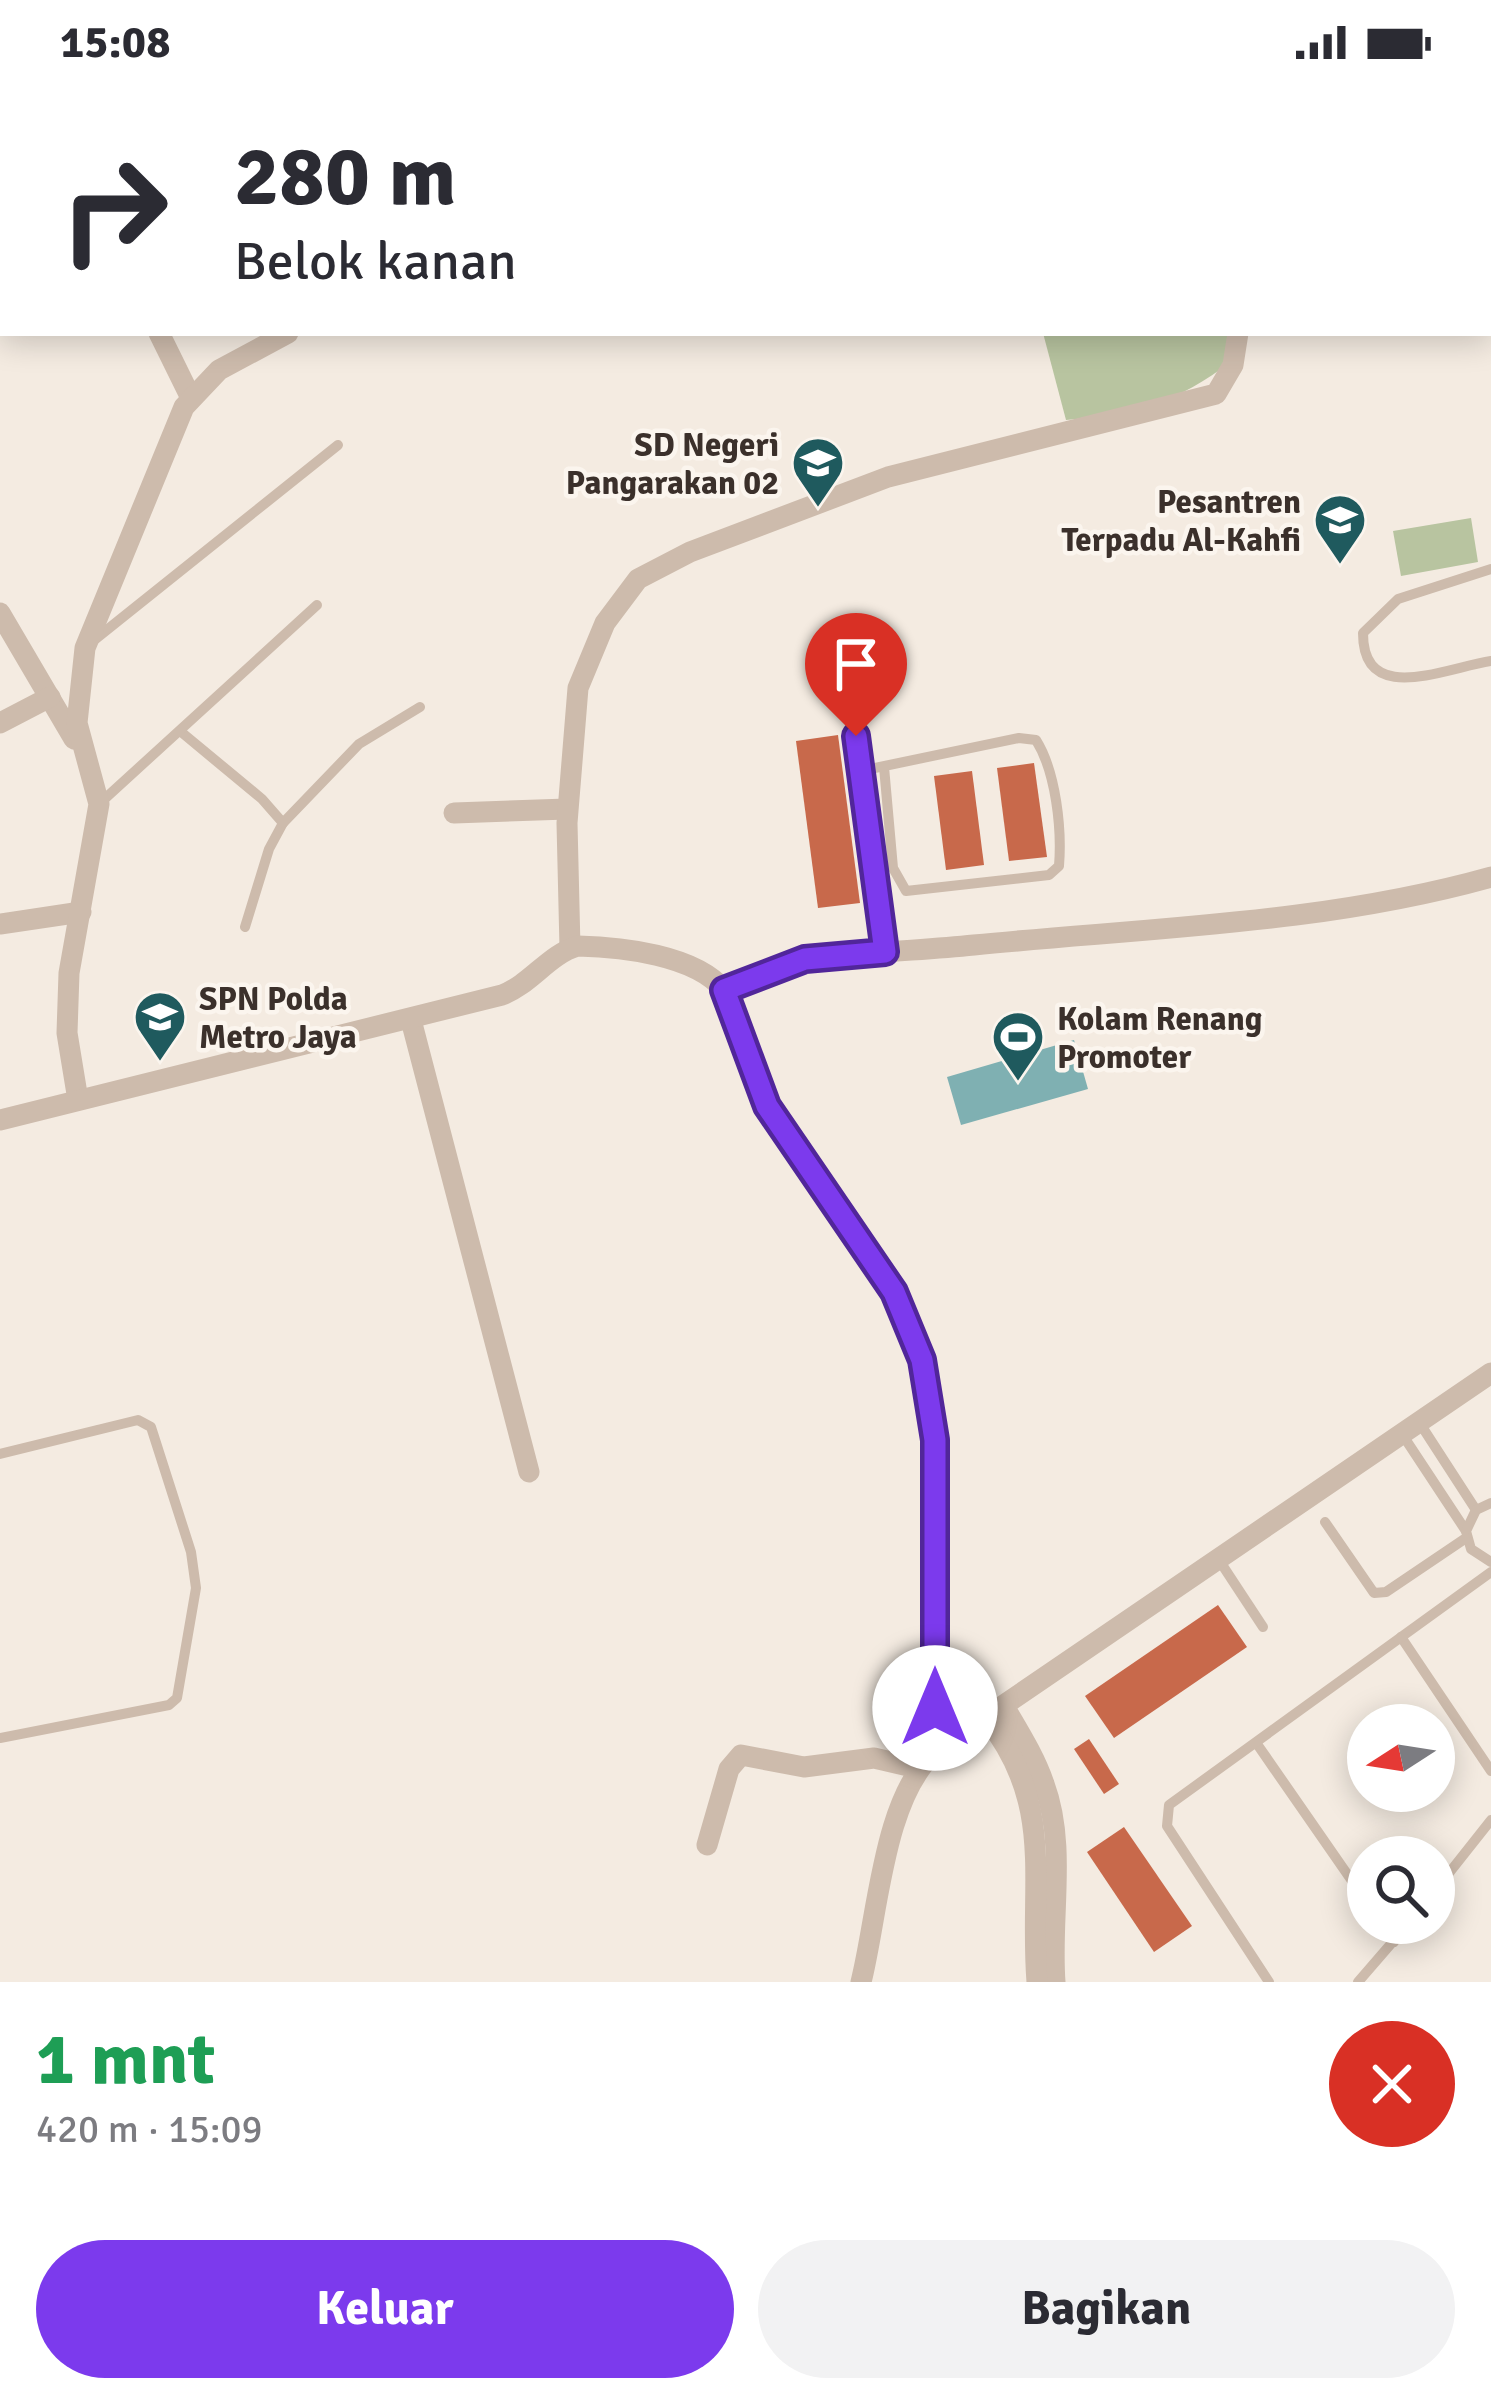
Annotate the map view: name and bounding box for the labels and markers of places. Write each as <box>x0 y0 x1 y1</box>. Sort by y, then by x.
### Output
place label: SD Negeri Pangarakan 02 <box>566 425 779 504</box>
school or university icon: SD Negeri Pangarakan 02 <box>790 435 846 509</box>
place label: Pesantren Terpadu Al-Kahfi <box>1061 482 1301 561</box>
school or university icon: Pesantren Terpadu Al-Kahfi <box>1312 492 1368 566</box>
pin <box>805 613 907 736</box>
place label: SPN Polda Metro Jaya <box>199 979 357 1058</box>
school or university icon: SPN Polda Metro Jaya <box>132 989 188 1063</box>
place label: Kolam Renang Promoter <box>1057 999 1263 1078</box>
sports icon: Kolam Renang Promoter <box>990 1009 1046 1083</box>

